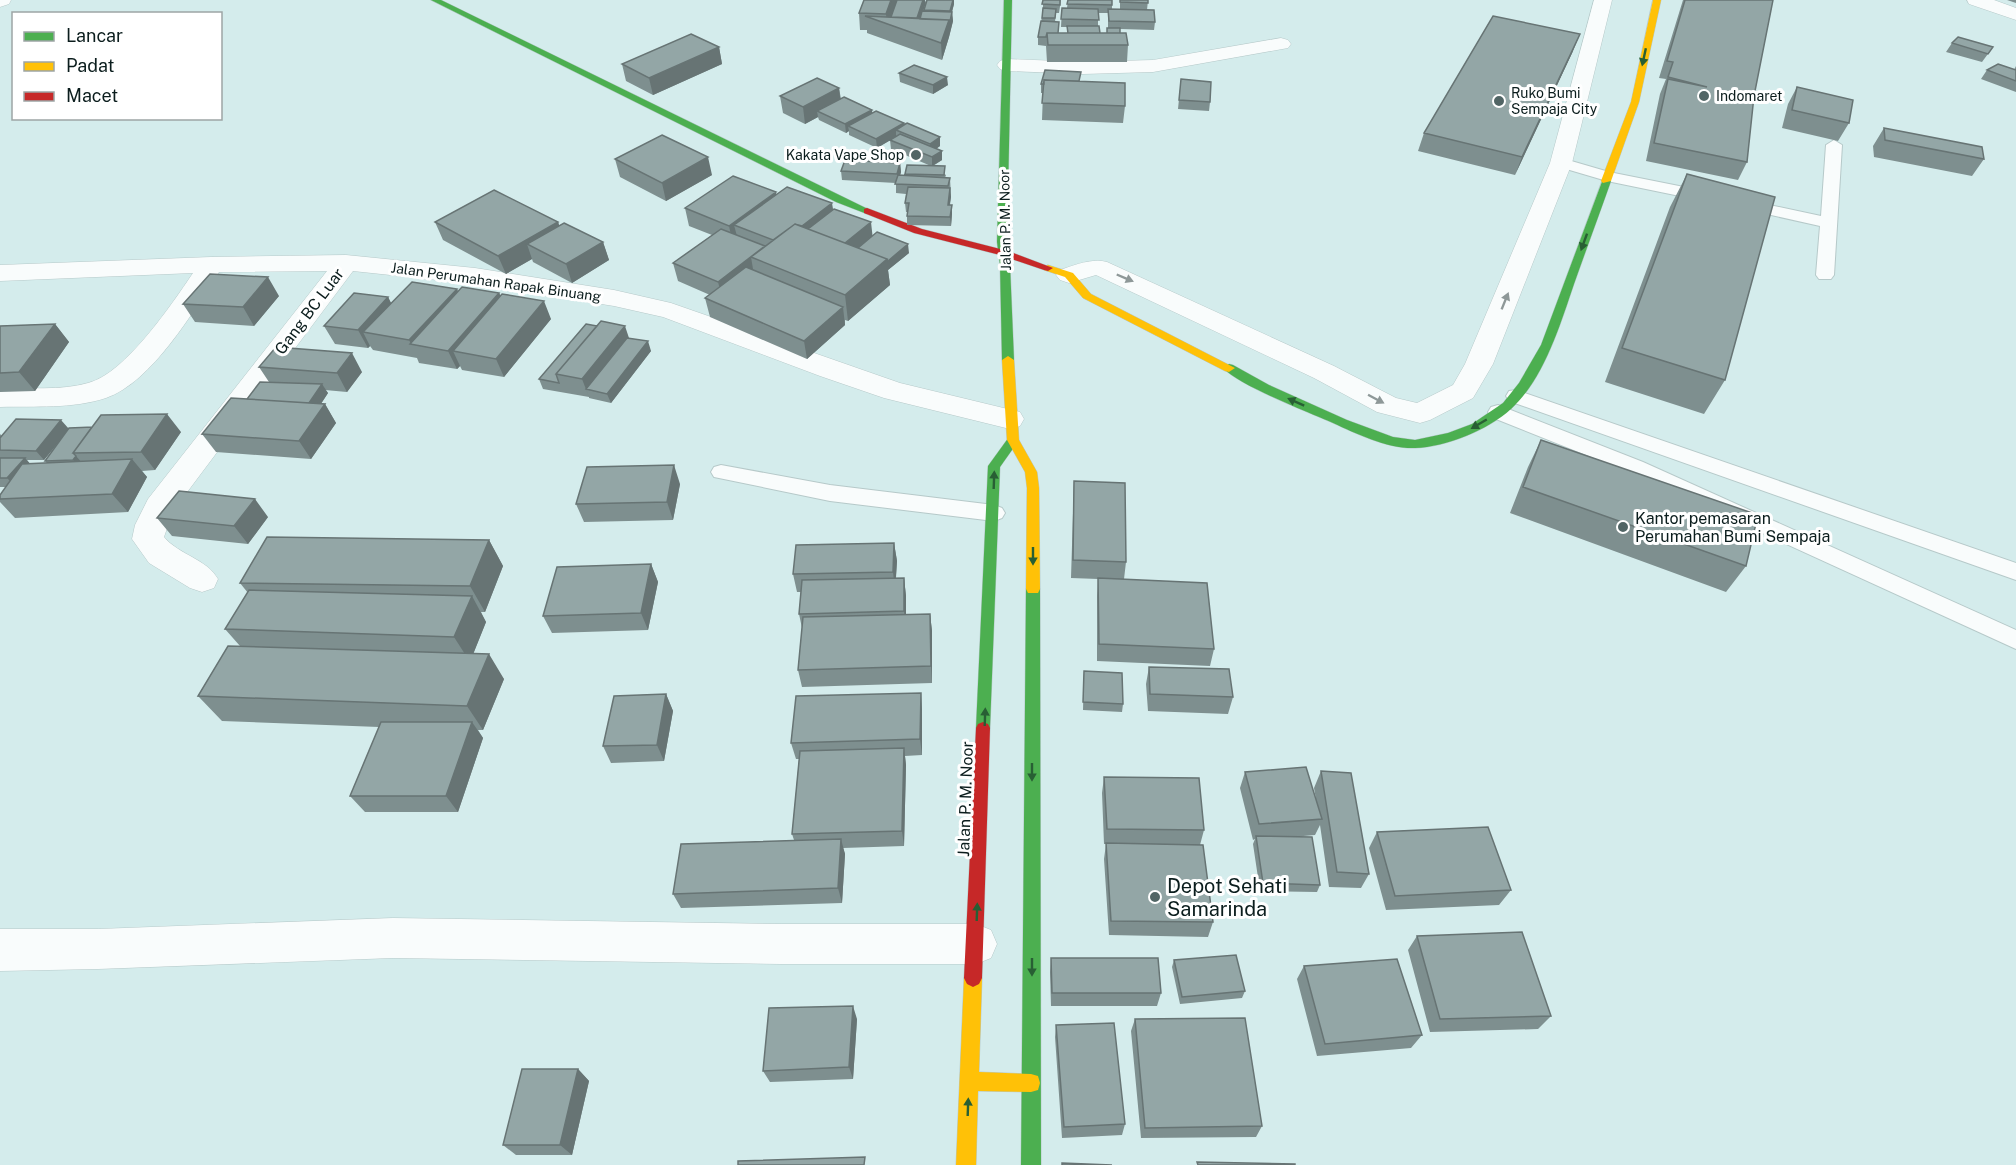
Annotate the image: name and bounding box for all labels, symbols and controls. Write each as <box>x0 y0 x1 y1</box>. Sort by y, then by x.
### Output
legend <box>12 12 222 120</box>
text: Lancar <box>66 25 123 46</box>
one-way arrow <box>1639 48 1649 66</box>
text: Padat <box>66 55 115 76</box>
text: Macet <box>66 85 118 106</box>
place label: Ruko Bumi Sempaja City <box>1511 85 1598 117</box>
place label: Indomaret <box>1716 88 1783 104</box>
marker: Indomaret <box>1697 89 1711 103</box>
marker: Ruko Bumi Sempaja City <box>1492 94 1506 108</box>
place label: Kakata Vape Shop <box>786 147 904 163</box>
marker: Kakata Vape Shop <box>909 148 923 162</box>
street label: Jalan P. M. Noor <box>996 169 1014 271</box>
one-way arrow <box>1578 233 1588 251</box>
street label: Jalan Perumahan Rapak Binuang <box>390 259 602 305</box>
street label: Gang BC Luar <box>271 264 348 358</box>
one-way arrow <box>1116 274 1133 283</box>
one-way arrow <box>1500 291 1510 309</box>
one-way arrow <box>1368 394 1385 404</box>
one-way arrow <box>1286 397 1304 407</box>
one-way arrow <box>1470 419 1487 429</box>
one-way arrow <box>989 471 998 490</box>
place label: Kantor pemasaran Perumahan Bumi Sempaja <box>1635 509 1830 546</box>
marker: Kantor pemasaran Perumahan Bumi Sempaja <box>1616 520 1630 534</box>
one-way arrow <box>1028 547 1038 566</box>
one-way arrow <box>981 707 990 726</box>
street label: Jalan P. M. Noor <box>954 741 977 857</box>
one-way arrow <box>1027 763 1037 782</box>
place label: Depot Sehati Samarinda <box>1167 874 1287 921</box>
marker: Depot Sehati Samarinda <box>1148 890 1162 904</box>
one-way arrow <box>972 902 982 921</box>
one-way arrow <box>1027 958 1037 977</box>
one-way arrow <box>964 1097 973 1116</box>

